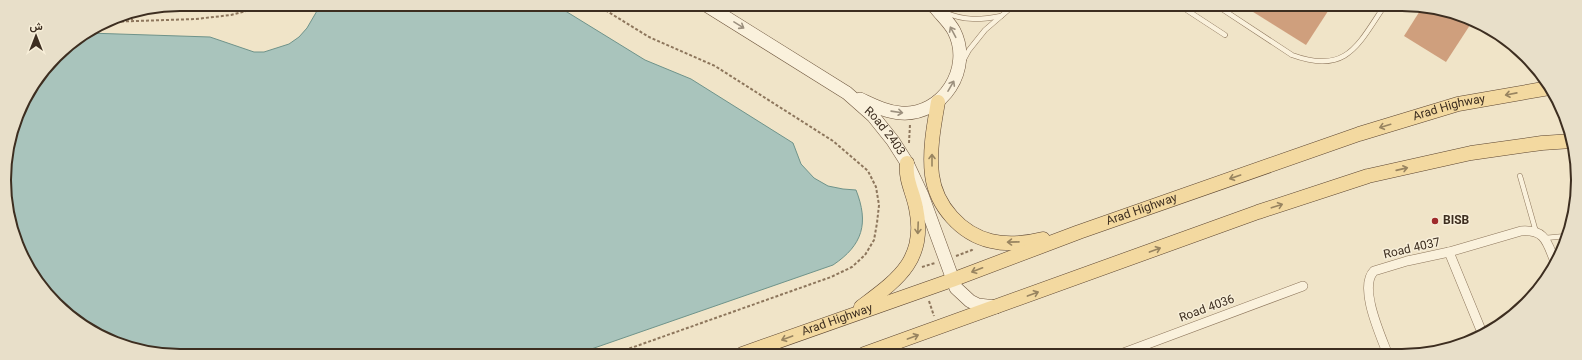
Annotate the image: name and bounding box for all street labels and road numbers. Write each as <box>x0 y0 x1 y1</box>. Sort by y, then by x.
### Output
street label: Arad Highway <box>1411 90 1487 126</box>
street label: Road 2403 <box>860 103 909 159</box>
street label: Arad Highway <box>1104 189 1180 231</box>
street label: Road 4037 <box>1382 234 1442 264</box>
street label: Road 4036 <box>1177 291 1237 327</box>
street label: Arad Highway <box>799 300 876 341</box>

